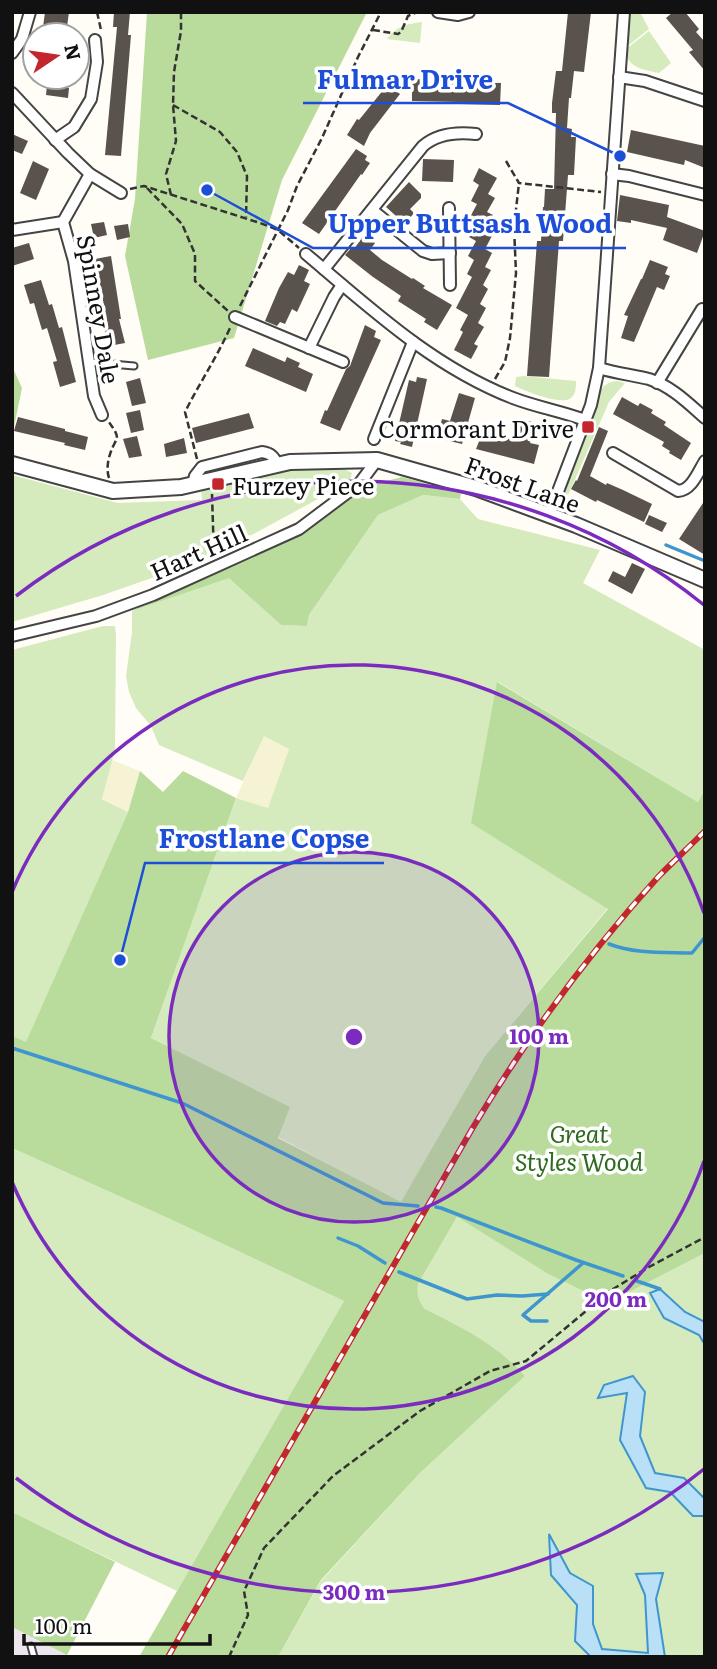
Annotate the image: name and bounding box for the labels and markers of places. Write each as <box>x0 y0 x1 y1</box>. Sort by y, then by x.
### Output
callout: Fulmar Drive <box>303 56 508 103</box>
callout: Upper Buttsash Wood <box>313 201 626 248</box>
place label: Cormorant Drive <box>378 410 574 445</box>
marker: Cormorant Drive <box>580 419 596 435</box>
place label: Furzey Piece <box>232 467 374 502</box>
marker: Furzey Piece <box>210 476 226 492</box>
callout: Frostlane Copse <box>145 816 384 863</box>
centre of rings <box>342 1025 366 1049</box>

